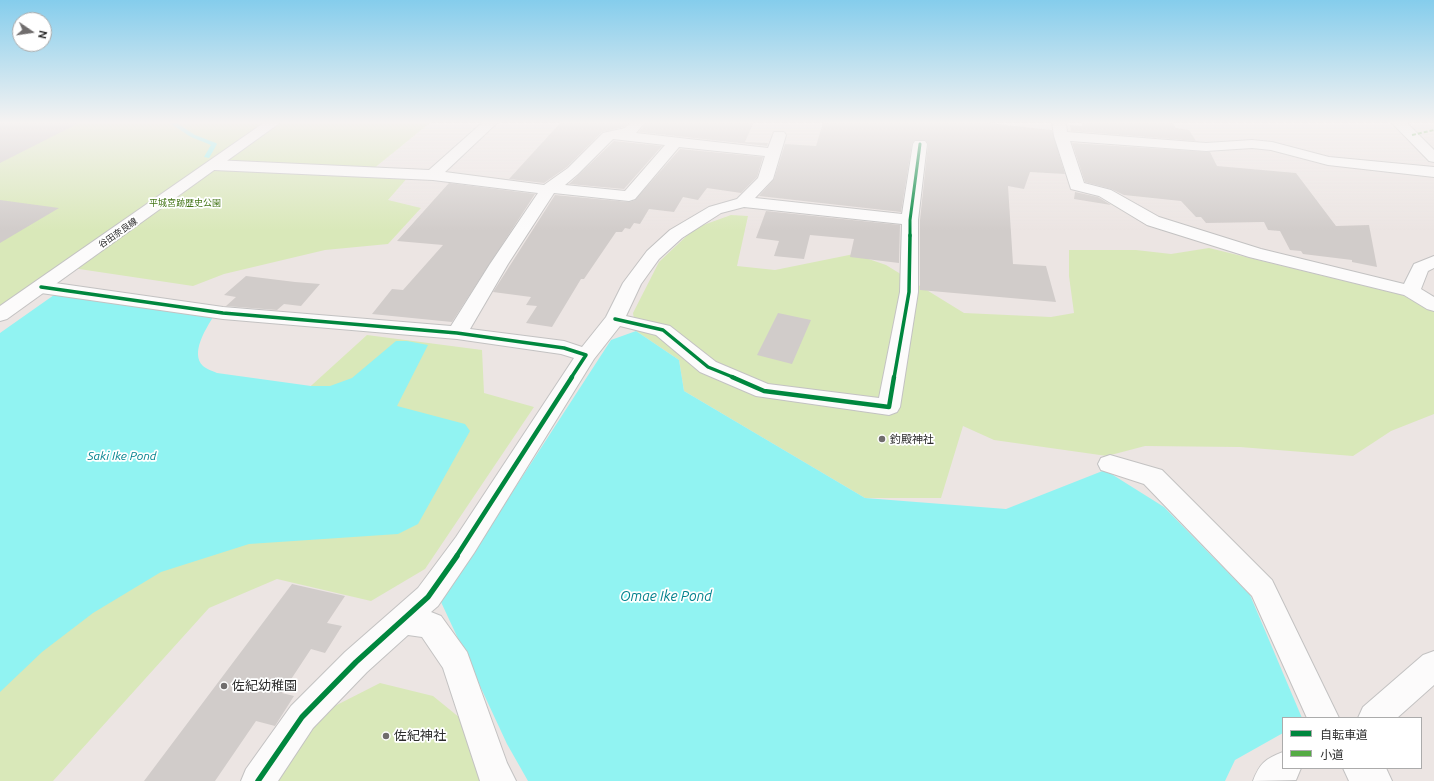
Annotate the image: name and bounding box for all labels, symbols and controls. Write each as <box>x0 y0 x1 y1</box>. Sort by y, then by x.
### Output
north arrow <box>12 12 52 52</box>
text: N <box>36 29 49 40</box>
park label: 平城宮跡歴史公園 <box>149 198 221 208</box>
street label: 谷田奈良線 <box>96 216 140 250</box>
place label: 釣殿神社 <box>890 432 934 446</box>
marker: 釣殿神社 <box>877 434 887 444</box>
water label: Saki Ike Pond <box>87 449 157 463</box>
water label: Omae Ike Pond <box>620 588 712 604</box>
place label: 佐紀幼稚園 <box>232 678 297 694</box>
marker: 佐紀幼稚園 <box>219 681 229 691</box>
legend <box>1282 717 1422 769</box>
place label: 佐紀神社 <box>394 728 446 744</box>
text: 自転車道 <box>1320 728 1368 741</box>
marker: 佐紀神社 <box>381 731 391 741</box>
text: 小道 <box>1320 748 1344 761</box>

